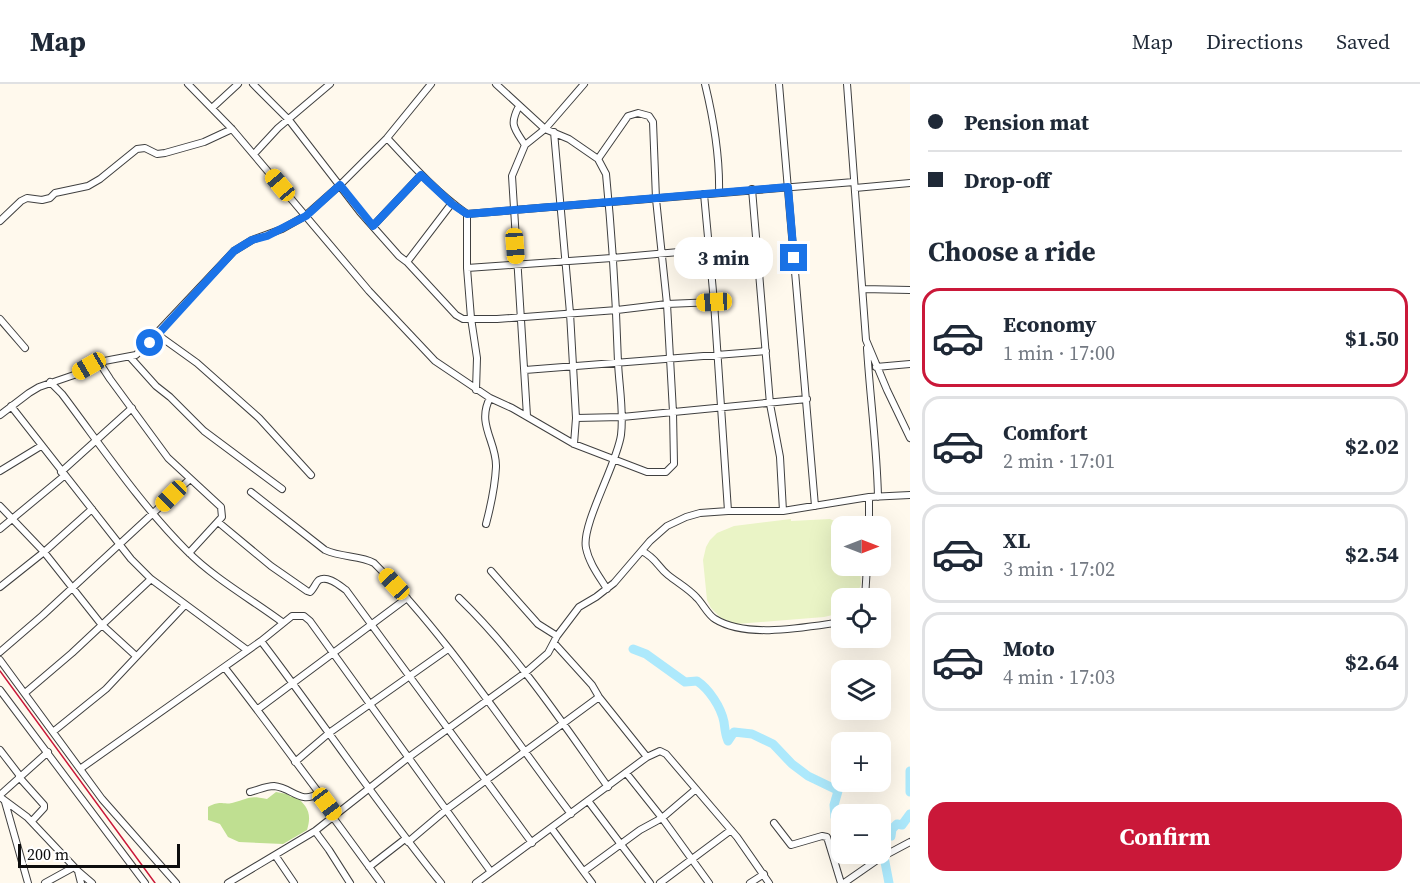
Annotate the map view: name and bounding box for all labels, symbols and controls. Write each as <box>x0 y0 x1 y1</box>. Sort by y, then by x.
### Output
text: Map <box>30 22 86 60</box>
text: Map <box>1132 27 1173 56</box>
text: Directions <box>1206 27 1303 56</box>
text: Saved <box>1336 27 1390 56</box>
text: Pension mat <box>964 107 1089 137</box>
car <box>262 165 298 205</box>
text: Drop-off <box>964 165 1050 195</box>
car <box>505 227 525 265</box>
text: Choose a ride <box>928 233 1096 270</box>
callout: 3 min <box>674 237 773 279</box>
text: 3 min <box>698 244 749 272</box>
route end <box>780 244 807 271</box>
car <box>696 292 732 312</box>
text: Economy <box>1003 309 1097 339</box>
icon: car <box>931 311 985 365</box>
text: $1.50 <box>1345 323 1399 353</box>
route start <box>136 329 163 356</box>
text: 1 min · 17:00 <box>1003 339 1115 367</box>
car <box>69 349 109 383</box>
text: Comfort <box>1003 417 1087 447</box>
icon: car <box>931 419 985 473</box>
text: $2.02 <box>1345 431 1399 461</box>
text: 2 min · 17:01 <box>1003 447 1115 475</box>
car <box>152 477 190 515</box>
north arrow <box>831 516 891 576</box>
map controls <box>831 516 891 864</box>
text: XL <box>1003 525 1030 555</box>
icon: car <box>931 527 985 581</box>
text: $2.54 <box>1345 539 1399 569</box>
text: 3 min · 17:02 <box>1003 555 1115 583</box>
car <box>375 565 413 603</box>
button: locate <box>831 588 891 648</box>
text: Moto <box>1003 633 1055 663</box>
icon: car <box>931 635 985 689</box>
text: $2.64 <box>1345 647 1399 677</box>
button: layers <box>831 660 891 720</box>
text: 4 min · 17:03 <box>1003 663 1115 691</box>
button: + <box>831 732 891 792</box>
car <box>309 784 345 824</box>
button: Confirm <box>928 802 1402 871</box>
button: − <box>831 804 891 864</box>
scale bar <box>18 841 180 868</box>
text: 200 m <box>27 843 69 865</box>

